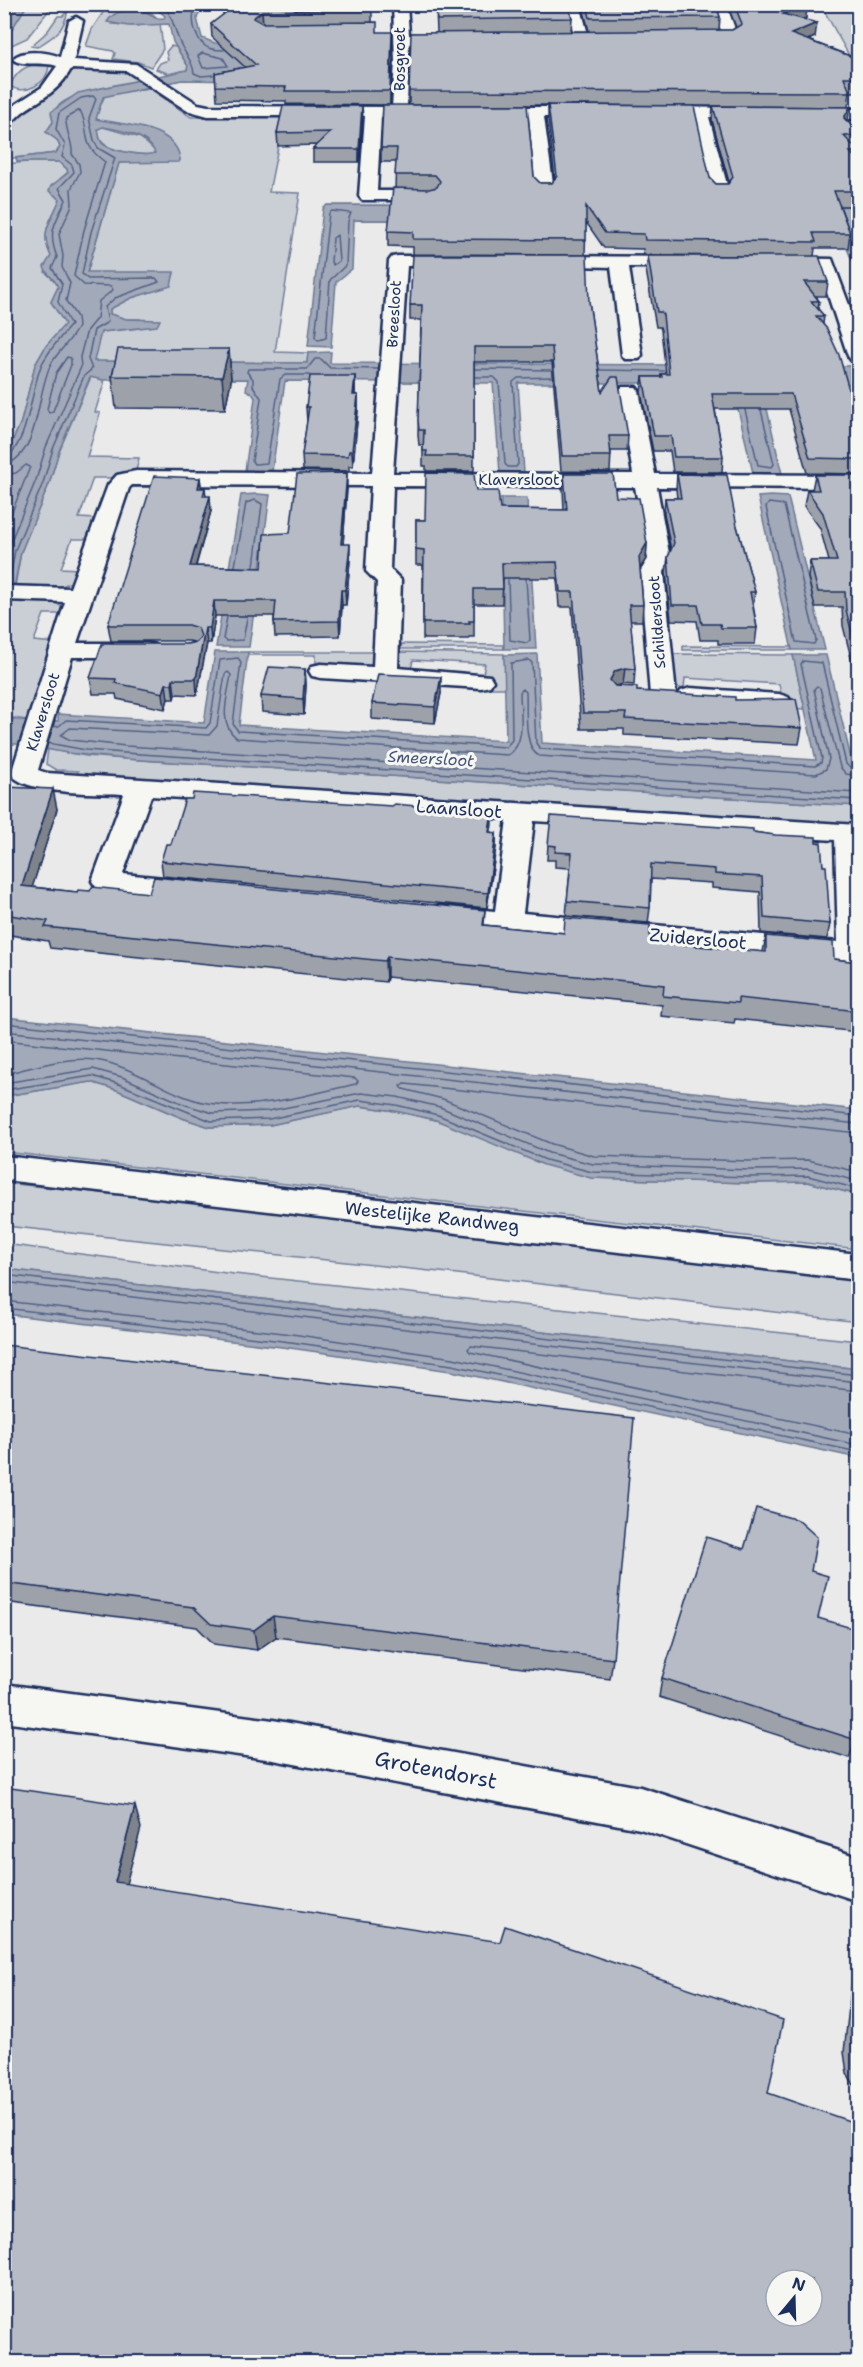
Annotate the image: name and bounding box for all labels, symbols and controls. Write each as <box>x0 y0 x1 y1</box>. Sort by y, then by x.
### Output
street label: Bosgroet <box>390 27 410 91</box>
street label: Breesloot <box>382 280 406 348</box>
street label: Klaversloot <box>478 470 560 490</box>
street label: Schildersloot <box>644 575 670 669</box>
street label: Klaversloot <box>22 670 64 754</box>
water label: Smeersloot <box>387 746 475 771</box>
street label: Laansloot <box>415 794 503 824</box>
street label: Zuidersloot <box>648 923 748 955</box>
street label: Westelijke Randweg <box>343 1196 521 1238</box>
street label: Grotendorst <box>372 1744 500 1796</box>
north arrow <box>764 2268 824 2328</box>
text: N <box>789 2272 808 2296</box>

